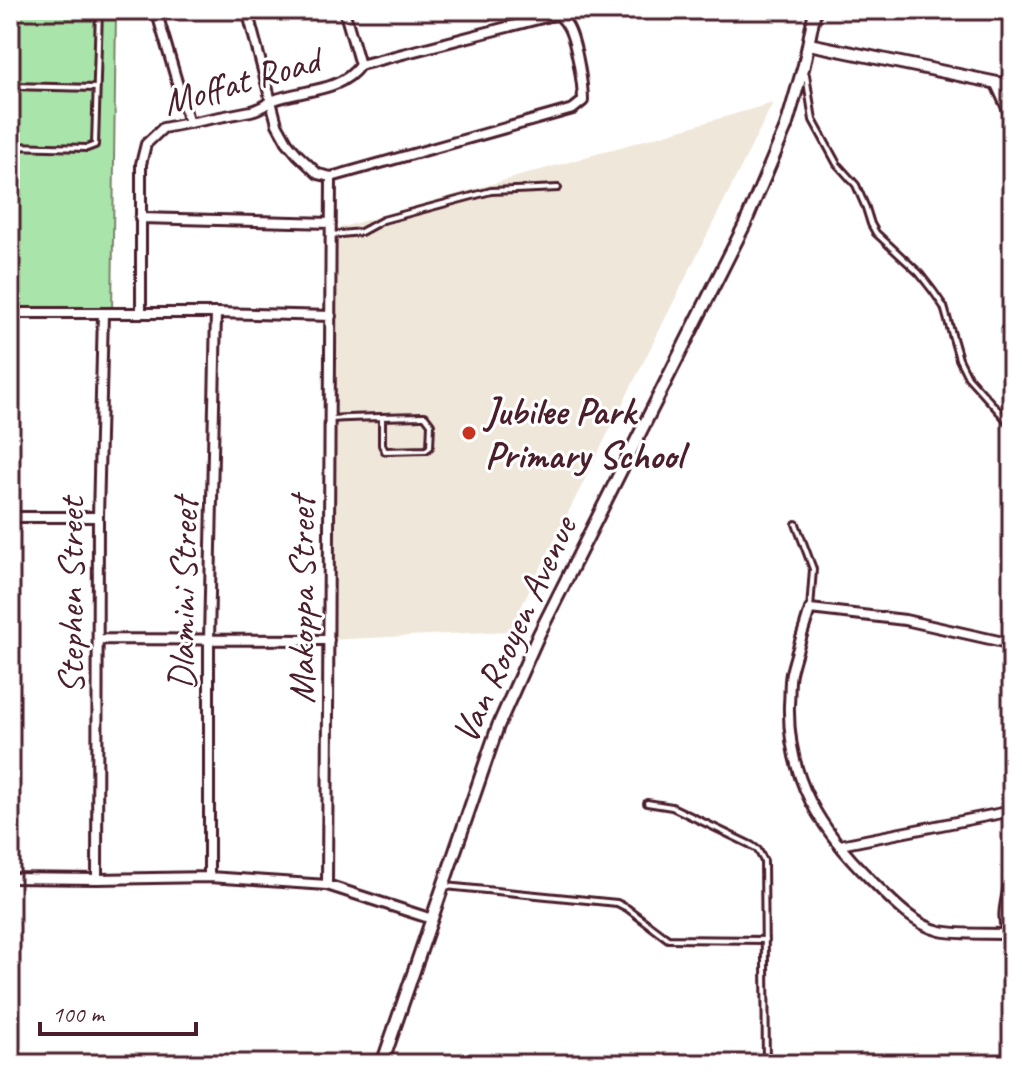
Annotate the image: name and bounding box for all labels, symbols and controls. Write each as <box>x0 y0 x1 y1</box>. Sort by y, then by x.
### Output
street label: Moffat Road <box>157 35 331 126</box>
place label: Jubilee Park Primary School <box>482 388 690 479</box>
marker: Jubilee Park Primary School <box>460 424 478 442</box>
street label: Makoppa Street <box>278 491 325 704</box>
street label: Dlamini Street <box>158 492 208 690</box>
street label: Stephen Street <box>47 494 94 694</box>
street label: Van Rooyen Avenue <box>441 507 588 751</box>
scale bar <box>40 986 196 1036</box>
text: 100 m <box>52 999 106 1029</box>

